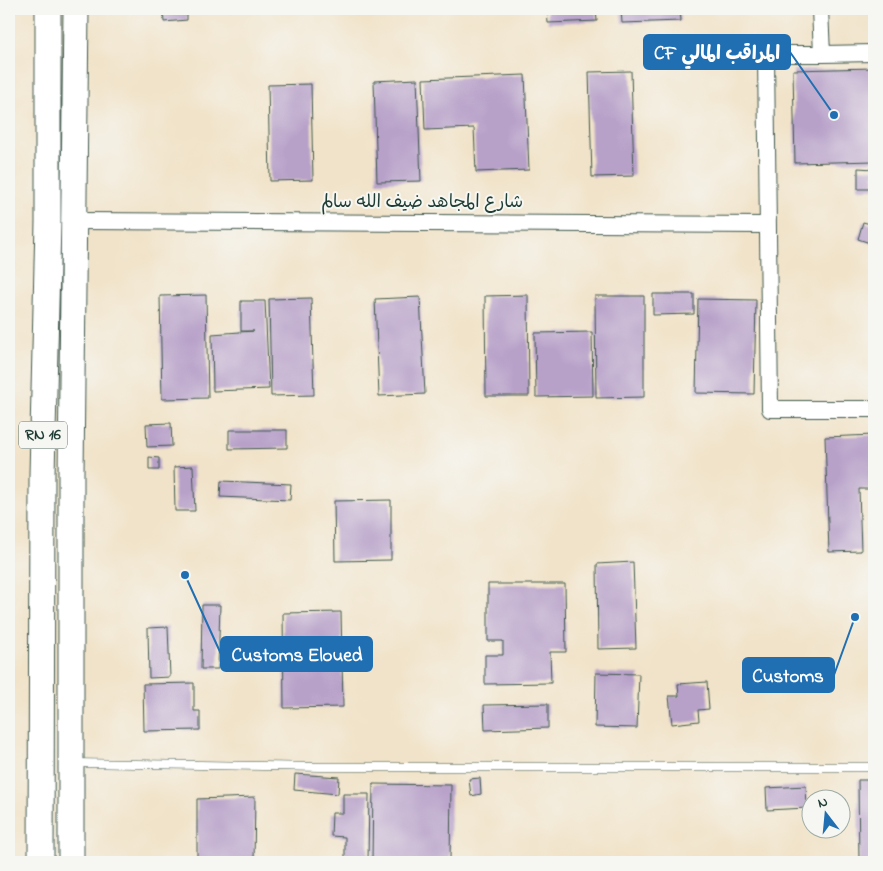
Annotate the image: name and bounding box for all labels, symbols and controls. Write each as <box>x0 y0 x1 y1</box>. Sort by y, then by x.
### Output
callout: CF المراقب المالي <box>644 35 790 69</box>
text: CF المراقب المالي <box>654 41 780 69</box>
street label: شارع المجاهد ضيف الله سالم <box>321 190 523 216</box>
road number: RN 16 <box>19 422 67 448</box>
callout: Customs Eloued <box>221 637 372 671</box>
text: Customs Eloued <box>232 643 363 670</box>
callout: Customs <box>743 658 834 692</box>
text: Customs <box>752 664 824 691</box>
north arrow <box>800 788 850 838</box>
text: N <box>815 792 830 814</box>

